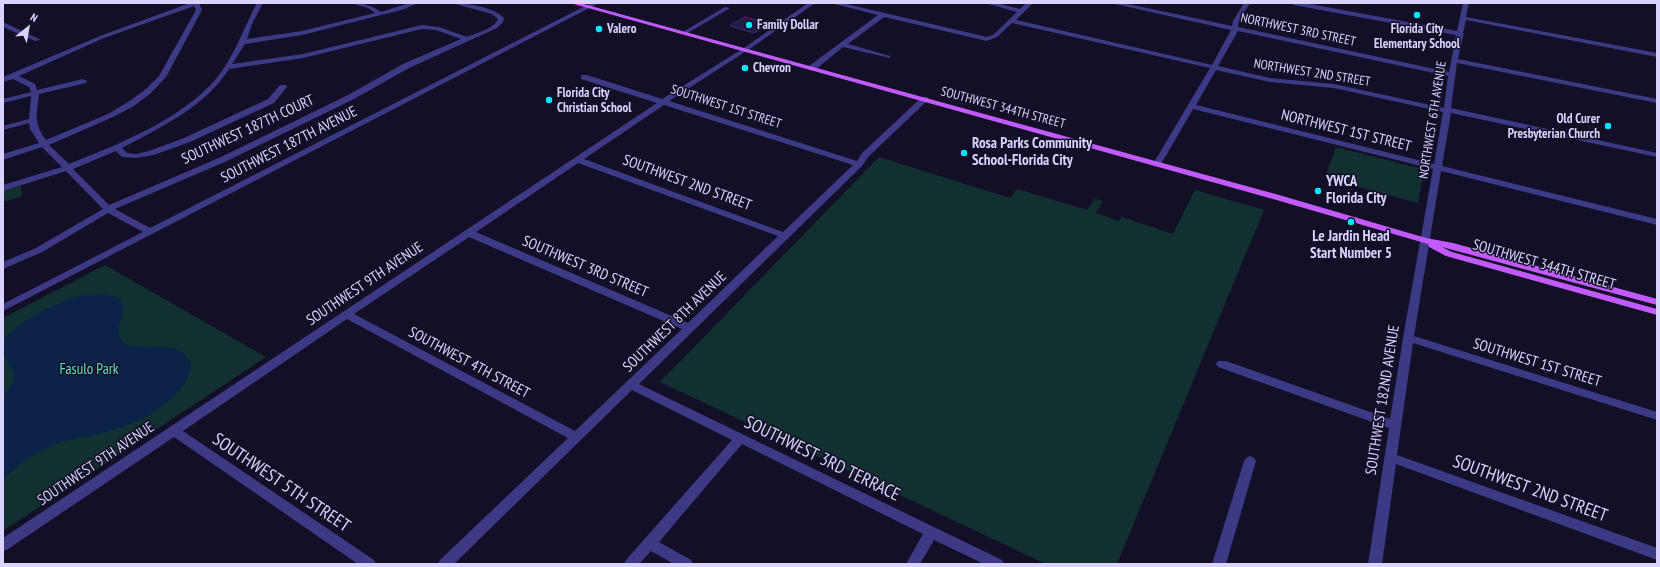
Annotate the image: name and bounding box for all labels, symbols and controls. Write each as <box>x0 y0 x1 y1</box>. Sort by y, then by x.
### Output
north arrow <box>8 8 48 48</box>
text: N <box>28 10 40 25</box>
street label: NORTHWEST 3RD STREET <box>1239 10 1357 50</box>
marker: Florida City Elementary School <box>1412 10 1422 20</box>
place label: Family Dollar <box>757 17 819 33</box>
marker: Family Dollar <box>744 20 754 30</box>
place label: Valero <box>607 21 637 37</box>
place label: Florida City Elementary School <box>1374 21 1460 52</box>
marker: Valero <box>594 24 604 34</box>
street label: NORTHWEST 2ND STREET <box>1253 56 1371 90</box>
place label: Chevron <box>753 60 791 76</box>
street label: NORTHWEST 6TH AVENUE <box>1416 60 1450 180</box>
marker: Chevron <box>740 63 750 73</box>
street label: SOUTHWEST 1ST STREET <box>669 82 783 132</box>
street label: SOUTHWEST 344TH STREET <box>939 84 1067 132</box>
place label: Florida City Christian School <box>557 85 631 116</box>
street label: SOUTHWEST 187TH COURT <box>179 91 317 169</box>
marker: Florida City Christian School <box>544 95 554 105</box>
street label: SOUTHWEST 187TH AVENUE <box>218 103 360 187</box>
street label: NORTHWEST 1ST STREET <box>1279 106 1413 156</box>
place label: Old Curer Presbyterian Church <box>1508 111 1600 142</box>
marker: Old Curer Presbyterian Church <box>1603 121 1613 131</box>
place label: Rosa Parks Community School-Florida City <box>972 135 1092 170</box>
marker: Rosa Parks Community School-Florida City <box>959 148 969 158</box>
street label: SOUTHWEST 2ND STREET <box>620 151 754 215</box>
place label: YWCA Florida City <box>1326 173 1387 208</box>
marker: YWCA Florida City <box>1313 186 1323 196</box>
marker: Le Jardin Head Start Number 5 <box>1346 217 1356 227</box>
place label: Le Jardin Head Start Number 5 <box>1310 228 1392 263</box>
street label: SOUTHWEST 3RD STREET <box>519 232 651 302</box>
street label: SOUTHWEST 344TH STREET <box>1470 236 1618 294</box>
street label: SOUTHWEST 9TH AVENUE <box>303 238 427 330</box>
street label: SOUTHWEST 8TH AVENUE <box>620 268 730 376</box>
street label: SOUTHWEST 4TH STREET <box>405 323 533 403</box>
street label: SOUTHWEST 182ND AVENUE <box>1362 324 1404 476</box>
street label: SOUTHWEST 1ST STREET <box>1471 335 1603 391</box>
park label: Fasulo Park <box>59 361 119 379</box>
street label: SOUTHWEST 3RD TERRACE <box>741 412 903 506</box>
street label: SOUTHWEST 9TH AVENUE <box>34 418 158 510</box>
street label: SOUTHWEST 5TH STREET <box>208 429 354 537</box>
street label: SOUTHWEST 2ND STREET <box>1450 451 1610 527</box>

